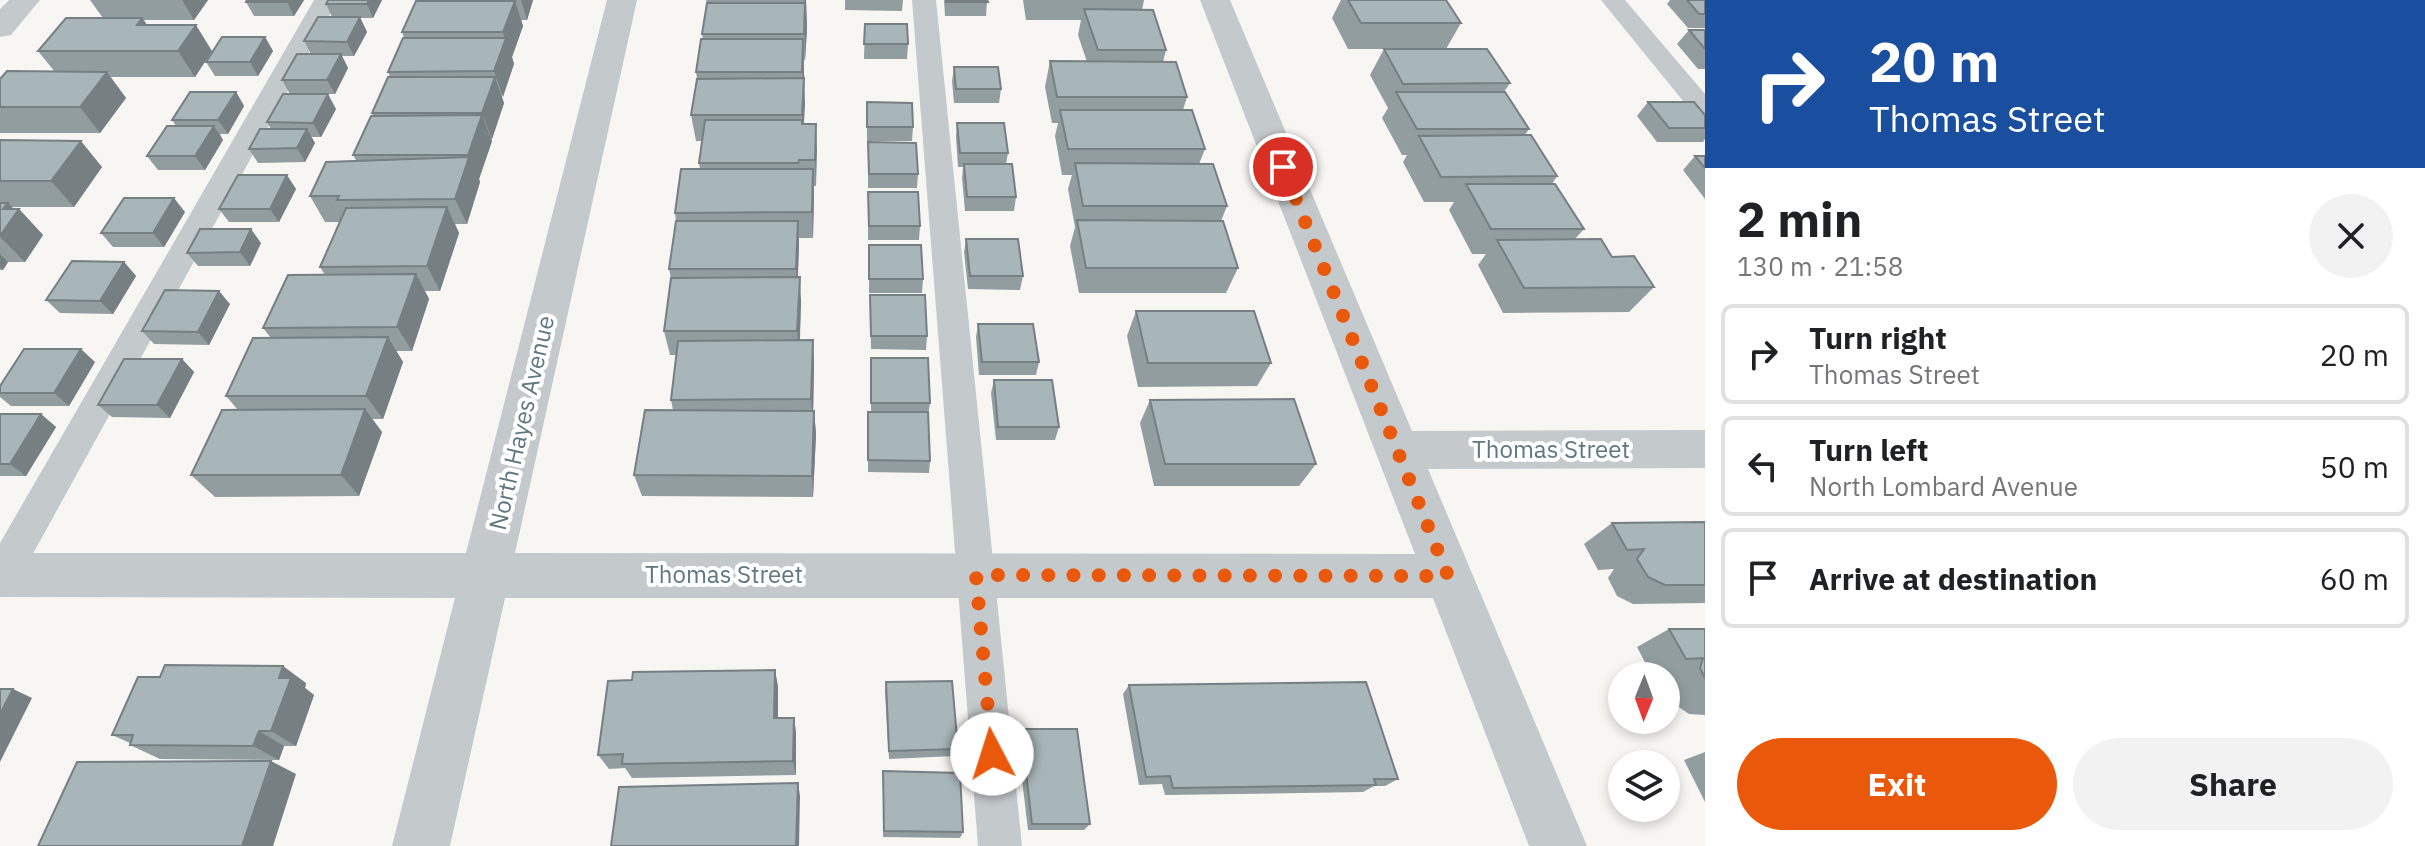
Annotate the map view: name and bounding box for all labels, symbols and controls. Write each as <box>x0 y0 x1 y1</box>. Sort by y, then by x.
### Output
text: 20 m <box>1869 25 1999 97</box>
icon: right <box>1737 32 1841 136</box>
text: Thomas Street <box>1869 95 2106 142</box>
pin <box>1249 133 1317 201</box>
icon: arrive <box>1261 145 1305 189</box>
text: 2 min <box>1737 188 1862 250</box>
button: close <box>2309 194 2393 278</box>
text: 130 m · 21:58 <box>1737 249 1903 283</box>
street label: North Hayes Avenue <box>481 312 561 533</box>
text: Turn right <box>1809 318 1947 357</box>
icon: right <box>1741 332 1785 376</box>
text: 20 m <box>2320 335 2389 374</box>
text: Thomas Street <box>1809 357 1980 391</box>
text: Turn left <box>1809 430 1928 469</box>
street label: Thomas Street <box>1472 433 1630 465</box>
icon: left <box>1741 444 1785 488</box>
text: 50 m <box>2320 447 2389 486</box>
text: North Lombard Avenue <box>1809 469 2078 503</box>
icon: arrive <box>1741 556 1785 600</box>
street label: Thomas Street <box>645 558 803 590</box>
text: Arrive at destination <box>1809 559 2097 598</box>
text: 60 m <box>2320 559 2389 598</box>
north arrow <box>1608 662 1680 734</box>
map controls <box>1608 662 1680 822</box>
position arrow <box>950 712 1034 796</box>
button: Exit <box>1737 738 2057 830</box>
button: Share <box>2073 738 2393 830</box>
button: layers <box>1608 750 1680 822</box>

